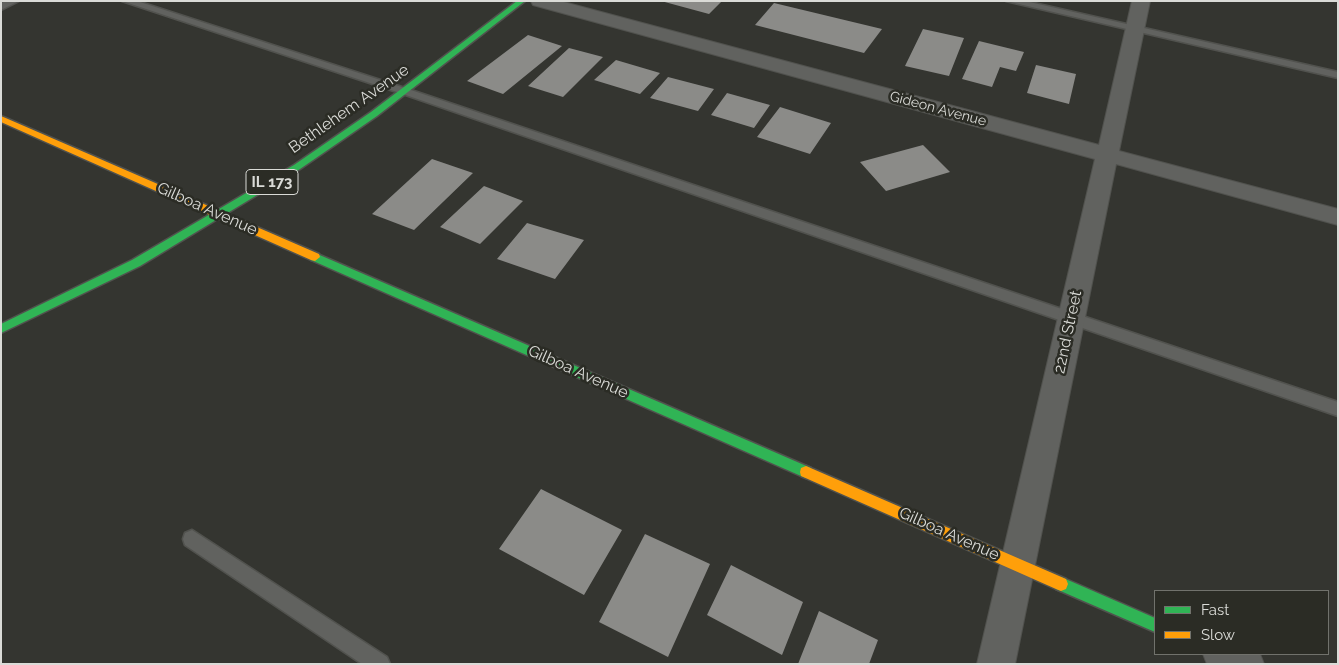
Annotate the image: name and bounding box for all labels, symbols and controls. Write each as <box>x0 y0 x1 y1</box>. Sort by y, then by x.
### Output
street label: Bethlehem Avenue <box>285 60 413 158</box>
street label: Gideon Avenue <box>888 88 988 130</box>
road number: IL 173 <box>246 170 298 194</box>
street label: Gilboa Avenue <box>154 178 260 240</box>
street label: 22nd Street <box>1050 289 1086 375</box>
street label: Gilboa Avenue <box>525 341 631 403</box>
street label: Gilboa Avenue <box>896 503 1002 565</box>
legend <box>1154 590 1329 655</box>
text: Fast <box>1201 601 1229 619</box>
text: Slow <box>1201 626 1235 644</box>

